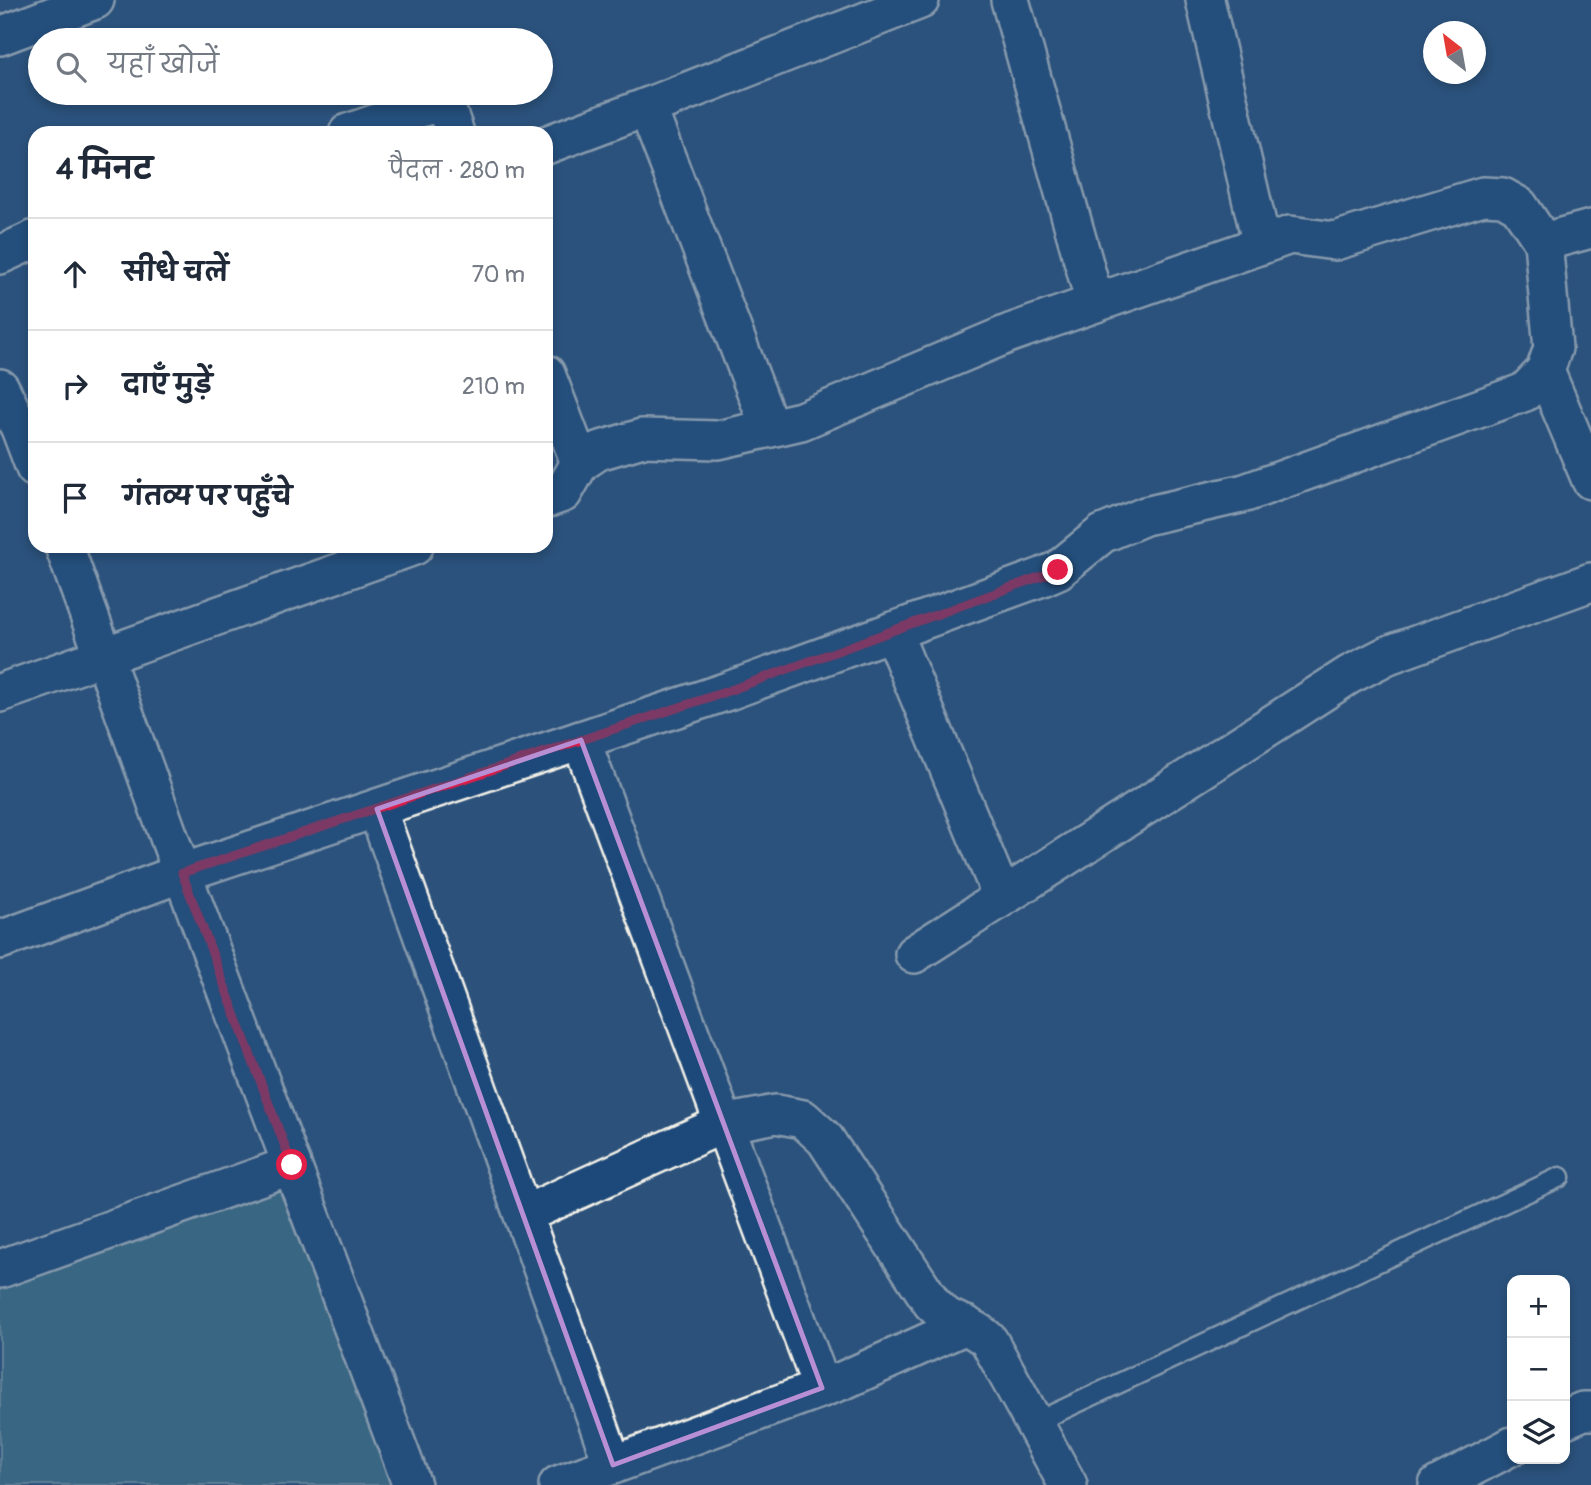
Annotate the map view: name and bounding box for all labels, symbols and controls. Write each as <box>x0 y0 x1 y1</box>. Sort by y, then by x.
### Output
north arrow <box>1423 21 1486 84</box>
search box <box>28 28 553 105</box>
icon: search <box>52 48 90 86</box>
text: यहाँ खोजें <box>108 49 219 81</box>
text: 4 मिनट <box>56 151 153 188</box>
text: पैदल · 280 m <box>389 156 525 185</box>
icon: ahead <box>56 255 94 293</box>
text: सीधे चलें <box>123 257 228 289</box>
text: 70 m <box>472 260 525 289</box>
icon: right <box>56 367 94 405</box>
text: दाएँ मुड़ें <box>123 369 212 401</box>
text: 210 m <box>462 372 525 401</box>
icon: arrive <box>56 479 94 517</box>
text: गंतव्य पर पहुँचे <box>123 481 292 513</box>
route end <box>1042 554 1073 585</box>
route start <box>276 1149 307 1180</box>
map controls <box>1507 1275 1570 1464</box>
button: + <box>1507 1275 1570 1338</box>
button: − <box>1507 1338 1570 1401</box>
button: layers <box>1507 1401 1570 1464</box>

